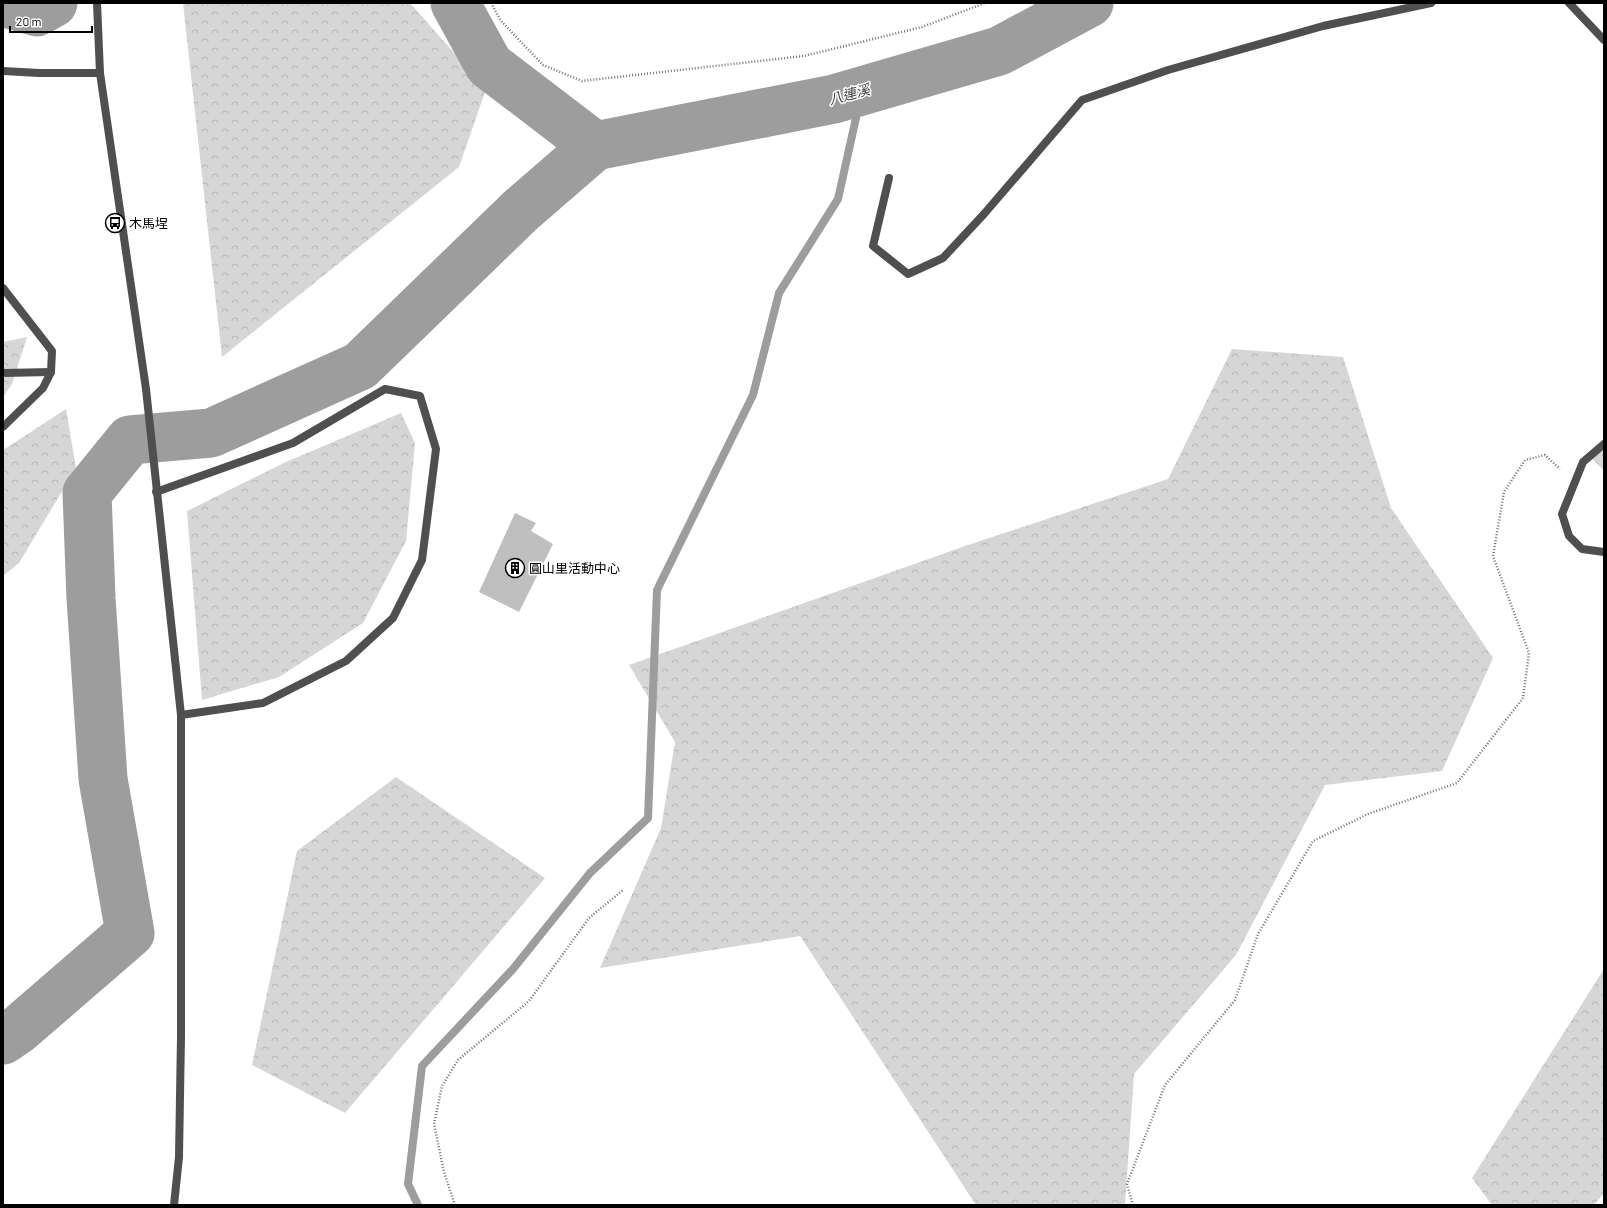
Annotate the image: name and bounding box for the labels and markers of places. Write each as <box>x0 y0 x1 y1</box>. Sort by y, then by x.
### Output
bus stop icon: 木馬埕 <box>104 212 126 234</box>
place label: 木馬埕 <box>129 215 168 231</box>
building icon: 圓山里活動中心 <box>504 557 526 579</box>
place label: 圓山里活動中心 <box>529 560 620 576</box>

